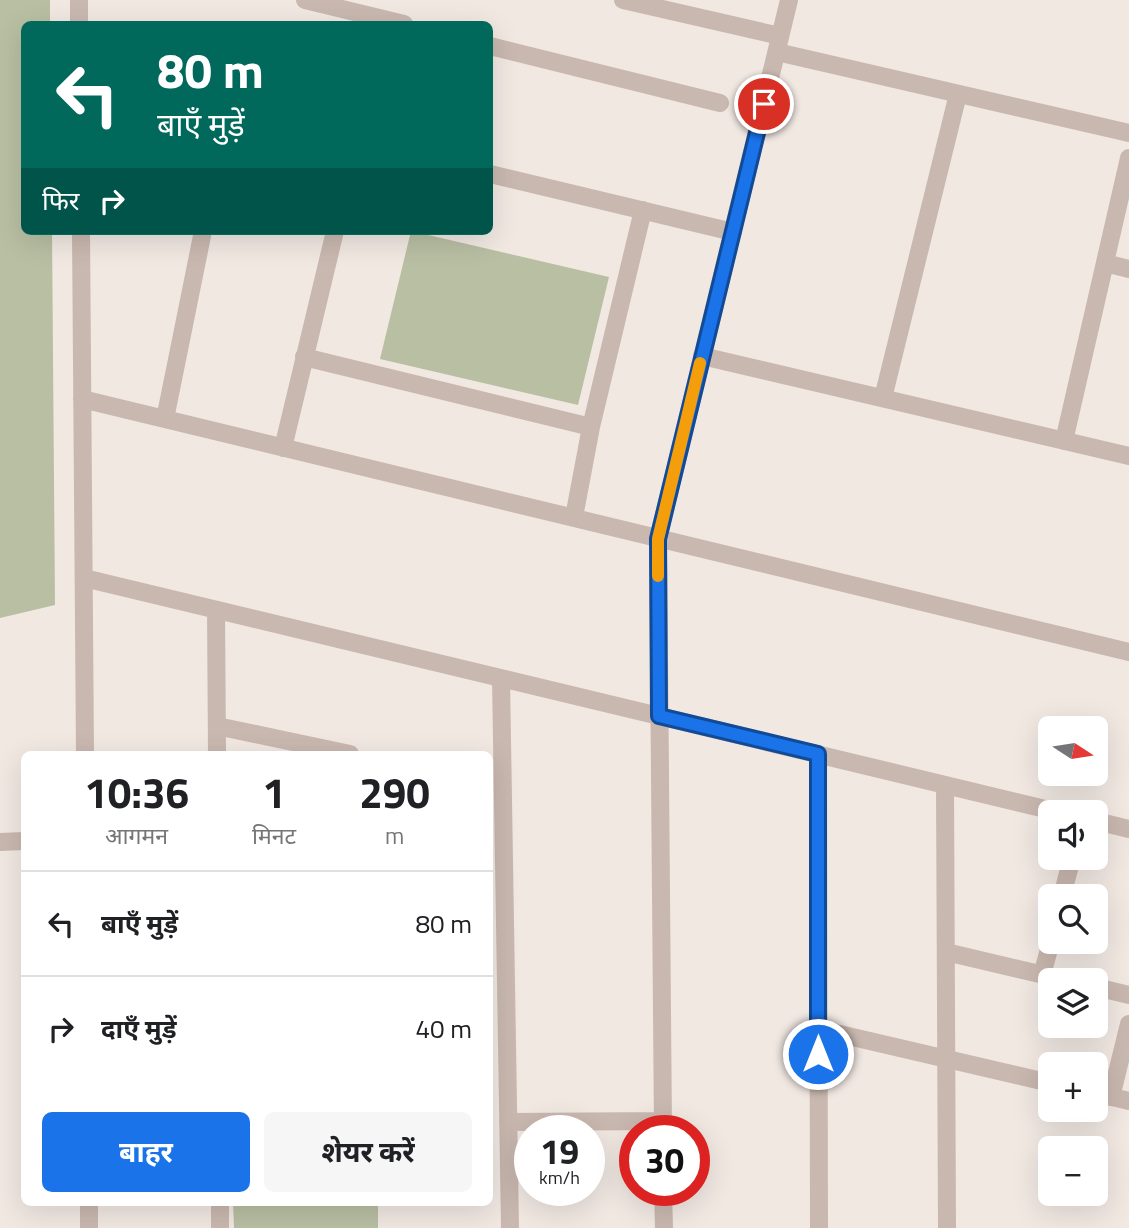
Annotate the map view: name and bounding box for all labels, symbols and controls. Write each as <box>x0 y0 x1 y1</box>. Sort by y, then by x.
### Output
text: 80 m <box>157 32 264 107</box>
icon: left <box>42 49 133 140</box>
pin <box>734 74 794 134</box>
icon: arrive <box>745 85 783 123</box>
text: बाएँ मुड़ें <box>157 100 245 148</box>
text: फिर <box>42 181 79 220</box>
icon: right <box>93 182 131 220</box>
north arrow <box>1038 716 1108 786</box>
map controls <box>1038 716 1108 1206</box>
text: 10:36 <box>84 760 189 824</box>
text: 1 <box>262 760 286 824</box>
text: 290 <box>359 760 430 824</box>
button: sound <box>1038 800 1108 870</box>
text: आगमन <box>105 818 168 853</box>
text: मिनट <box>252 818 296 853</box>
text: m <box>385 818 404 853</box>
button: search <box>1038 884 1108 954</box>
text: बाएँ मुड़ें <box>101 904 178 943</box>
text: 80 m <box>415 904 472 943</box>
icon: left <box>42 905 80 943</box>
button: layers <box>1038 968 1108 1038</box>
text: दाएँ मुड़ें <box>101 1009 177 1048</box>
text: 40 m <box>415 1009 472 1048</box>
icon: right <box>42 1010 80 1048</box>
position arrow <box>781 1017 855 1091</box>
button: + <box>1038 1052 1108 1122</box>
button: बाहर <box>42 1112 250 1192</box>
button: शेयर करें <box>264 1112 472 1192</box>
speed limit sign: 30 <box>619 1115 710 1206</box>
text: 19 <box>540 1124 579 1178</box>
button: − <box>1038 1136 1108 1206</box>
text: km/h <box>539 1164 580 1191</box>

